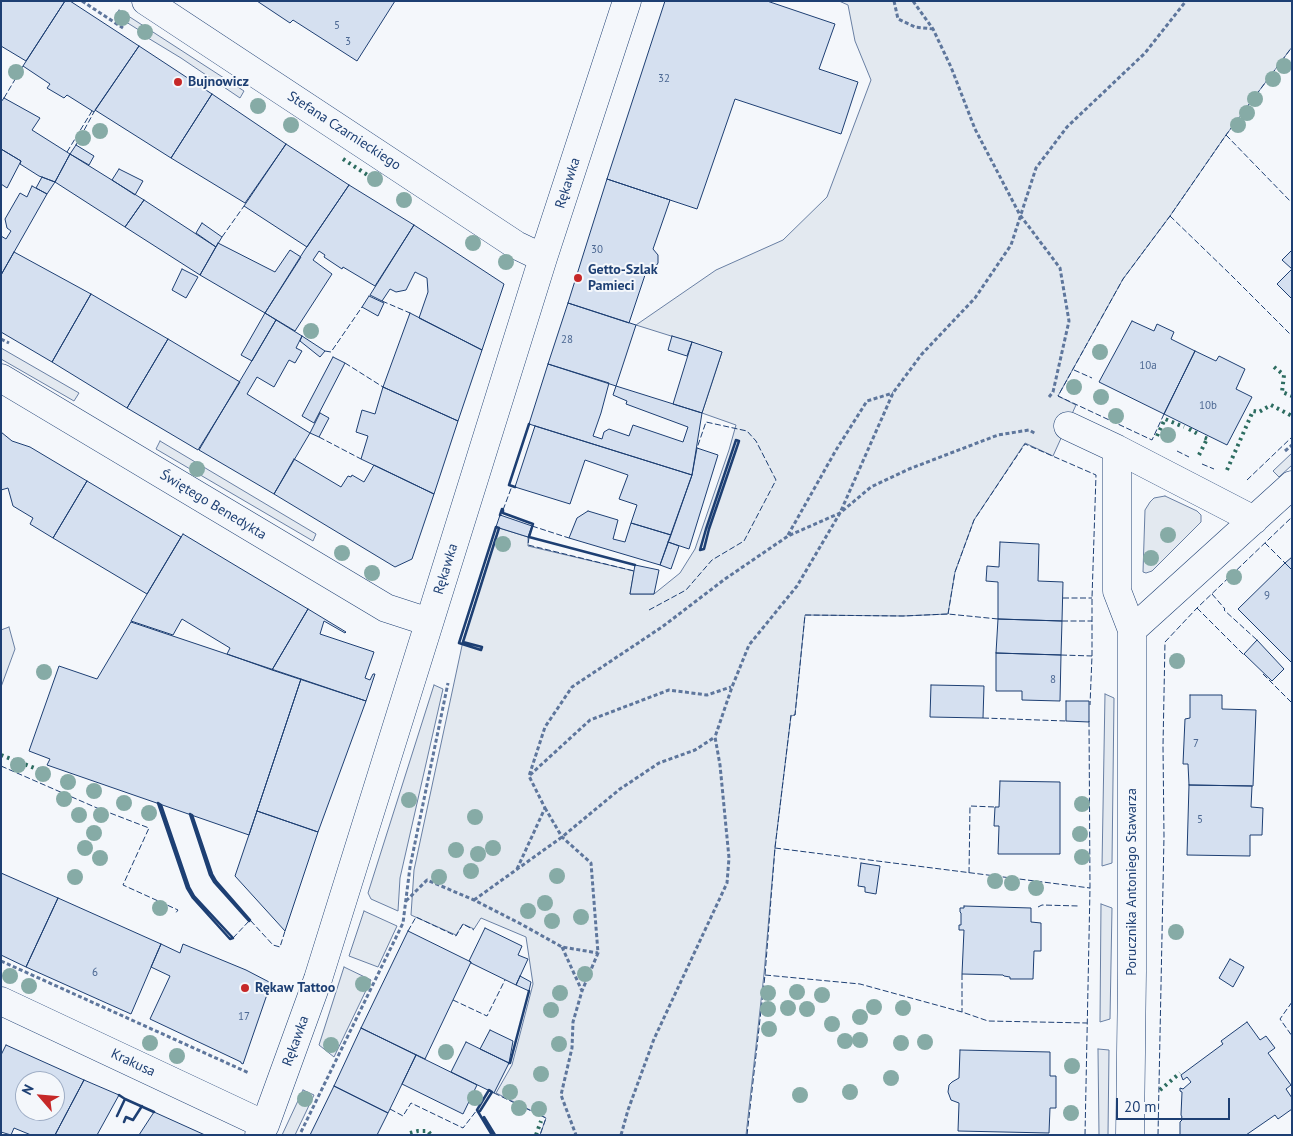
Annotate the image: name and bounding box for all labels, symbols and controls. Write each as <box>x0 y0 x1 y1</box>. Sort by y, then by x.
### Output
house number: 5 <box>334 19 340 33</box>
house number: 3 <box>345 35 351 49</box>
house number: 32 <box>658 72 670 86</box>
place label: Bujnowicz <box>188 74 249 90</box>
marker: Bujnowicz <box>172 76 184 88</box>
street label: Stefana Czarnieckiego <box>284 88 404 174</box>
street label: Rękawka <box>552 156 584 210</box>
house number: 30 <box>591 243 603 257</box>
place label: Getto-Szlak Pamieci <box>588 262 658 294</box>
marker: Getto-Szlak Pamieci <box>572 272 584 284</box>
house number: 28 <box>561 333 573 347</box>
house number: 10a <box>1139 359 1157 373</box>
house number: 10b <box>1199 399 1217 413</box>
street label: Świętego Benedykta <box>157 467 269 543</box>
street label: Rękawka <box>430 542 462 596</box>
house number: 9 <box>1264 589 1270 603</box>
house number: 8 <box>1050 673 1056 687</box>
house number: 7 <box>1193 737 1199 751</box>
street label: Porucznika Antoniego Stawarza <box>1124 788 1140 976</box>
house number: 5 <box>1197 813 1203 827</box>
house number: 6 <box>92 966 98 980</box>
place label: Rękaw Tattoo <box>255 980 335 996</box>
marker: Rękaw Tattoo <box>239 982 251 994</box>
house number: 17 <box>238 1010 250 1024</box>
street label: Rękawka <box>279 1014 313 1068</box>
street label: Krakusa <box>108 1045 158 1081</box>
north arrow <box>15 1071 65 1121</box>
text: N <box>17 1081 38 1098</box>
scale bar <box>1118 1088 1232 1120</box>
text: 20 m <box>1124 1097 1157 1116</box>

